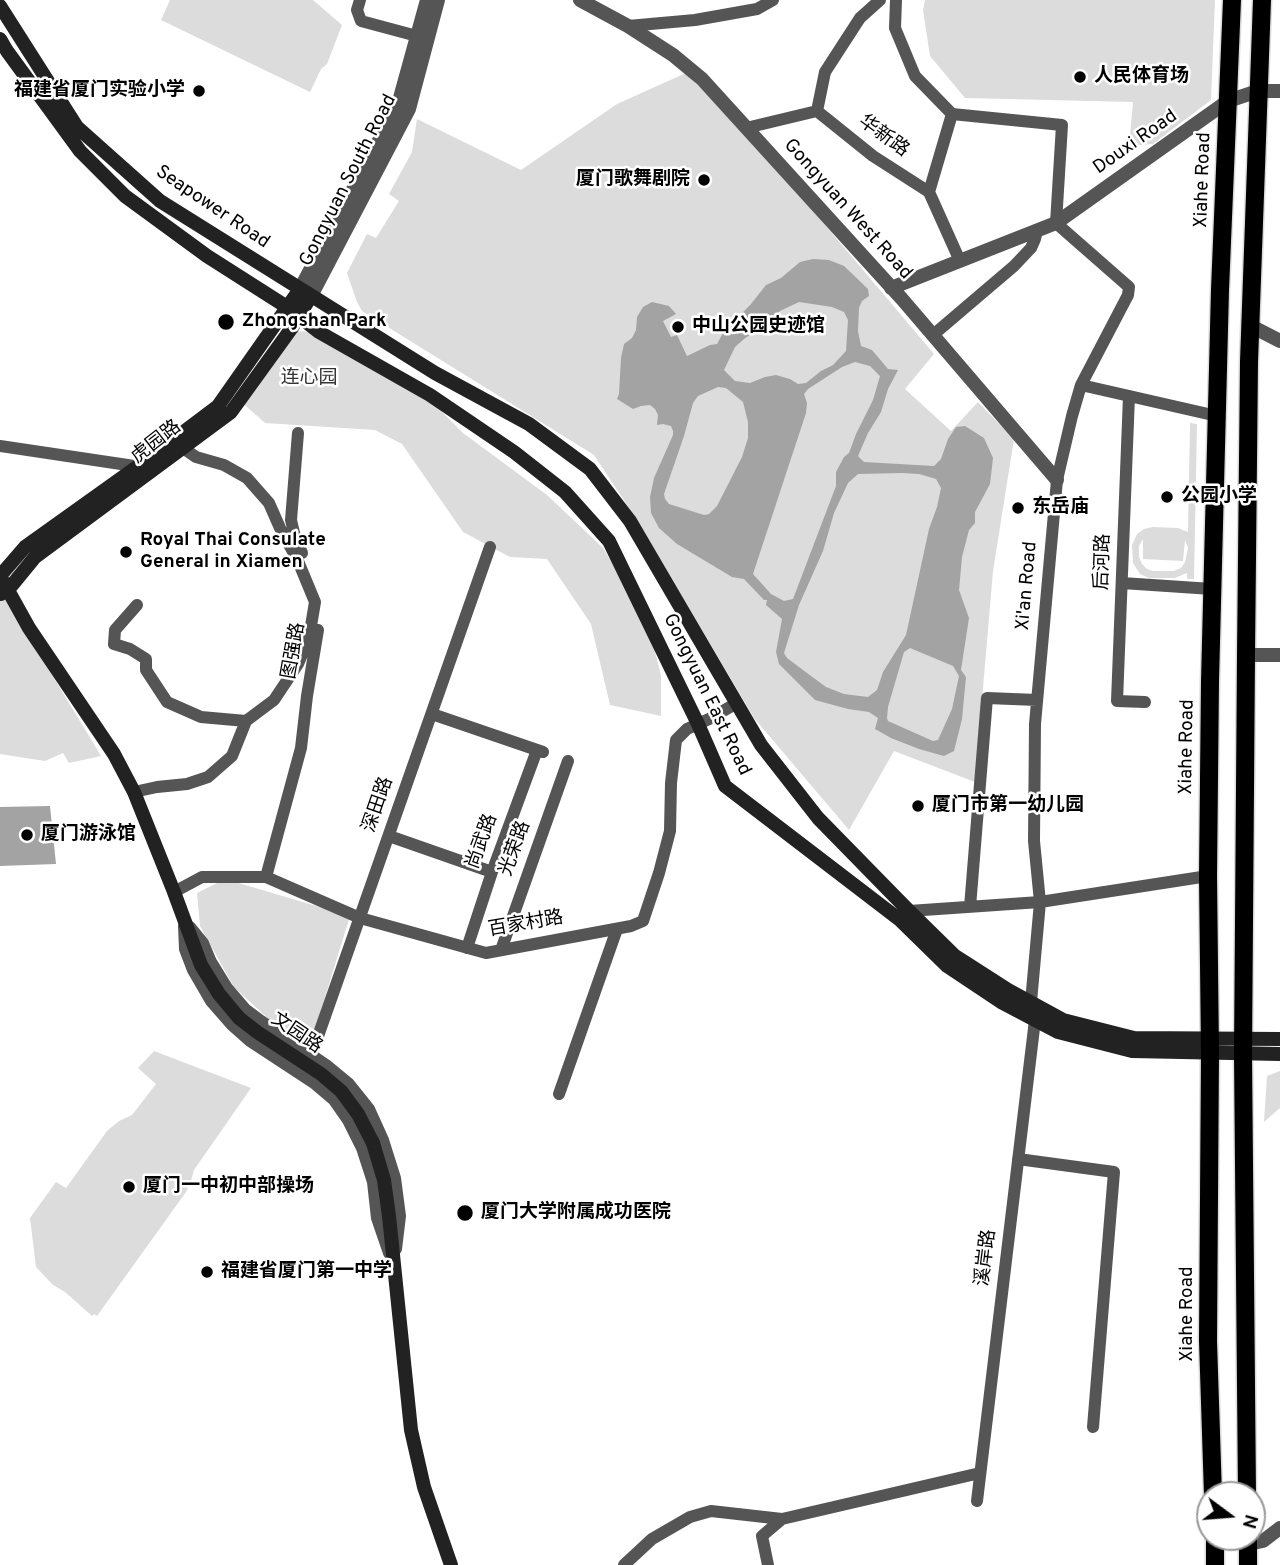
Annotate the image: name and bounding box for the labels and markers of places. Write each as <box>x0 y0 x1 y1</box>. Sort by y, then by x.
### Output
place label: 人民体育场 <box>1094 66 1189 88</box>
marker: 人民体育场 <box>1072 69 1088 85</box>
place label: 福建省厦门实验小学 <box>14 80 185 102</box>
marker: 福建省厦门实验小学 <box>191 83 207 99</box>
place label: 厦门歌舞剧院 <box>576 169 690 191</box>
marker: 厦门歌舞剧院 <box>696 172 712 188</box>
place label: Zhongshan Park <box>242 311 387 333</box>
marker: Zhongshan Park <box>216 312 236 332</box>
place label: 中山公园史迹馆 <box>692 316 825 338</box>
marker: 中山公园史迹馆 <box>670 319 686 335</box>
place label: 公园小学 <box>1181 486 1257 508</box>
marker: 公园小学 <box>1159 489 1175 505</box>
place label: 东岳庙 <box>1032 497 1089 519</box>
marker: 东岳庙 <box>1010 500 1026 516</box>
place label: Royal Thai Consulate General in Xiamen <box>140 530 326 574</box>
marker: Royal Thai Consulate General in Xiamen <box>118 544 134 560</box>
place label: 厦门市第一幼儿园 <box>932 795 1084 817</box>
marker: 厦门市第一幼儿园 <box>910 798 926 814</box>
place label: 厦门游泳馆 <box>41 824 136 846</box>
marker: 厦门游泳馆 <box>19 827 35 843</box>
place label: 厦门一中初中部操场 <box>143 1176 314 1198</box>
marker: 厦门一中初中部操场 <box>121 1179 137 1195</box>
place label: 厦门大学附属成功医院 <box>481 1202 671 1224</box>
marker: 厦门大学附属成功医院 <box>455 1203 475 1223</box>
place label: 福建省厦门第一中学 <box>221 1261 392 1283</box>
marker: 福建省厦门第一中学 <box>199 1264 215 1280</box>

